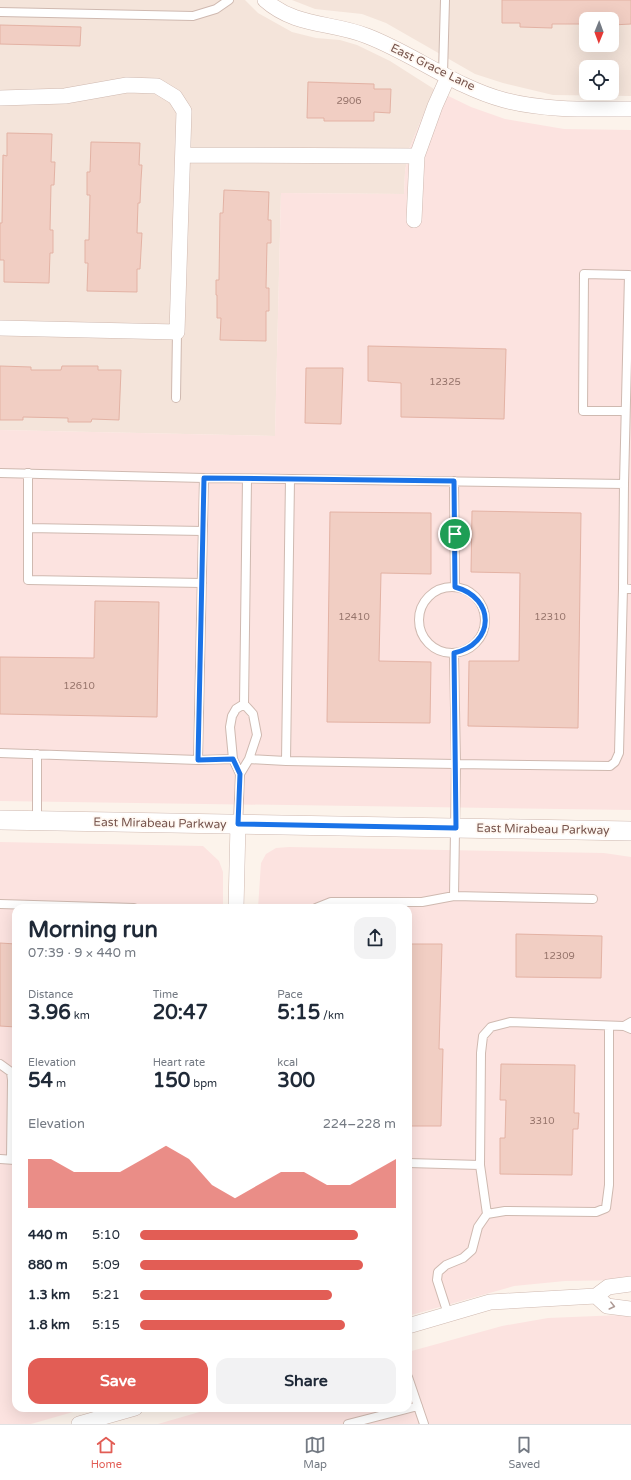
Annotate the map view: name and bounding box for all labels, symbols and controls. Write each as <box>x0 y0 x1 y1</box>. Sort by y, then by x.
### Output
north arrow <box>579 12 619 52</box>
map controls <box>579 12 619 100</box>
street label: East Grace Lane <box>389 41 478 94</box>
button: locate <box>579 60 619 100</box>
house number: 2906 <box>336 95 362 107</box>
house number: 12325 <box>429 376 461 388</box>
pin <box>438 517 472 551</box>
icon: arrive <box>444 523 466 545</box>
house number: 12410 <box>338 611 370 623</box>
house number: 12310 <box>534 611 566 623</box>
house number: 12610 <box>63 680 95 692</box>
street label: East Mirabeau Parkway <box>93 815 227 831</box>
street label: East Mirabeau Parkway <box>476 821 610 837</box>
text: Morning run <box>28 917 158 943</box>
button: share <box>354 917 396 959</box>
text: 07:39 · 9 × 440 m <box>28 945 136 961</box>
house number: 12309 <box>543 950 575 962</box>
text: Distance <box>28 988 73 1001</box>
text: Time <box>153 988 178 1001</box>
text: Pace <box>277 988 303 1001</box>
text: 3.96 <box>28 1001 71 1025</box>
text: 20:47 <box>153 1001 208 1025</box>
text: 5:15 <box>277 1001 320 1025</box>
text: km <box>71 1009 90 1022</box>
text: /km <box>320 1009 344 1022</box>
text: Elevation <box>28 1056 76 1069</box>
text: Heart rate <box>153 1056 205 1069</box>
text: kcal <box>277 1056 298 1069</box>
text: 54 <box>28 1069 53 1093</box>
text: 150 <box>153 1069 190 1093</box>
text: 300 <box>277 1069 315 1093</box>
text: m <box>53 1077 66 1090</box>
text: bpm <box>190 1077 217 1090</box>
house number: 3310 <box>529 1115 555 1127</box>
text: Elevation <box>28 1116 85 1132</box>
text: 224–228 m <box>323 1116 396 1132</box>
text: 440 m <box>28 1227 68 1243</box>
text: 5:10 <box>92 1227 120 1243</box>
text: 880 m <box>28 1257 68 1273</box>
text: 5:09 <box>92 1257 120 1273</box>
text: 1.3 km <box>28 1287 70 1303</box>
text: 5:21 <box>92 1287 120 1303</box>
one-way arrow <box>608 1301 615 1310</box>
text: 1.8 km <box>28 1317 70 1333</box>
text: 5:15 <box>92 1317 120 1333</box>
button: Save <box>28 1358 208 1404</box>
button: Share <box>216 1358 396 1404</box>
tab: Home <box>91 1434 122 1471</box>
tab: Map <box>303 1434 327 1471</box>
tab: Saved <box>508 1434 540 1471</box>

